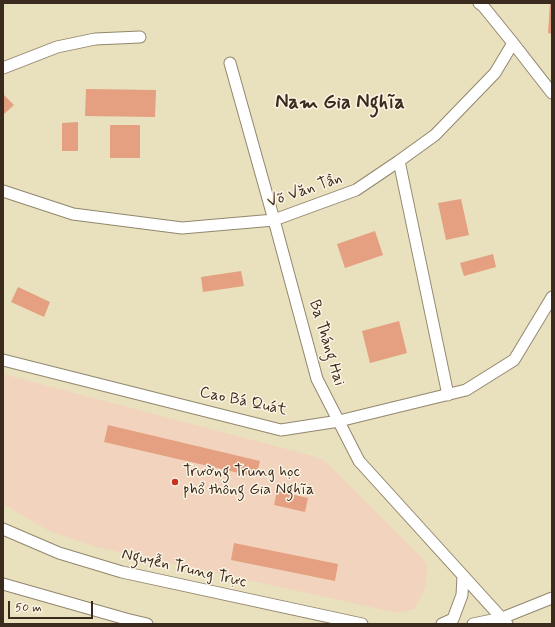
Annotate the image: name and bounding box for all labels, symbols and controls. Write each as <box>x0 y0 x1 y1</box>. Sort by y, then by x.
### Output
district label: Nam Gia Nghĩa <box>275 92 405 116</box>
street label: Võ Văn Tần <box>265 169 345 213</box>
street label: Ba Tháng Hai <box>304 298 348 388</box>
street label: Cao Bá Quát <box>198 383 288 421</box>
place label: Trường Trung học phổ thông Gia Nghĩa <box>183 463 314 501</box>
marker: Trường Trung học phổ thông Gia Nghĩa <box>170 477 180 487</box>
street label: Nguyễn Trung Trực <box>120 545 248 593</box>
scale bar <box>10 593 95 619</box>
text: 50 m <box>15 600 42 616</box>

